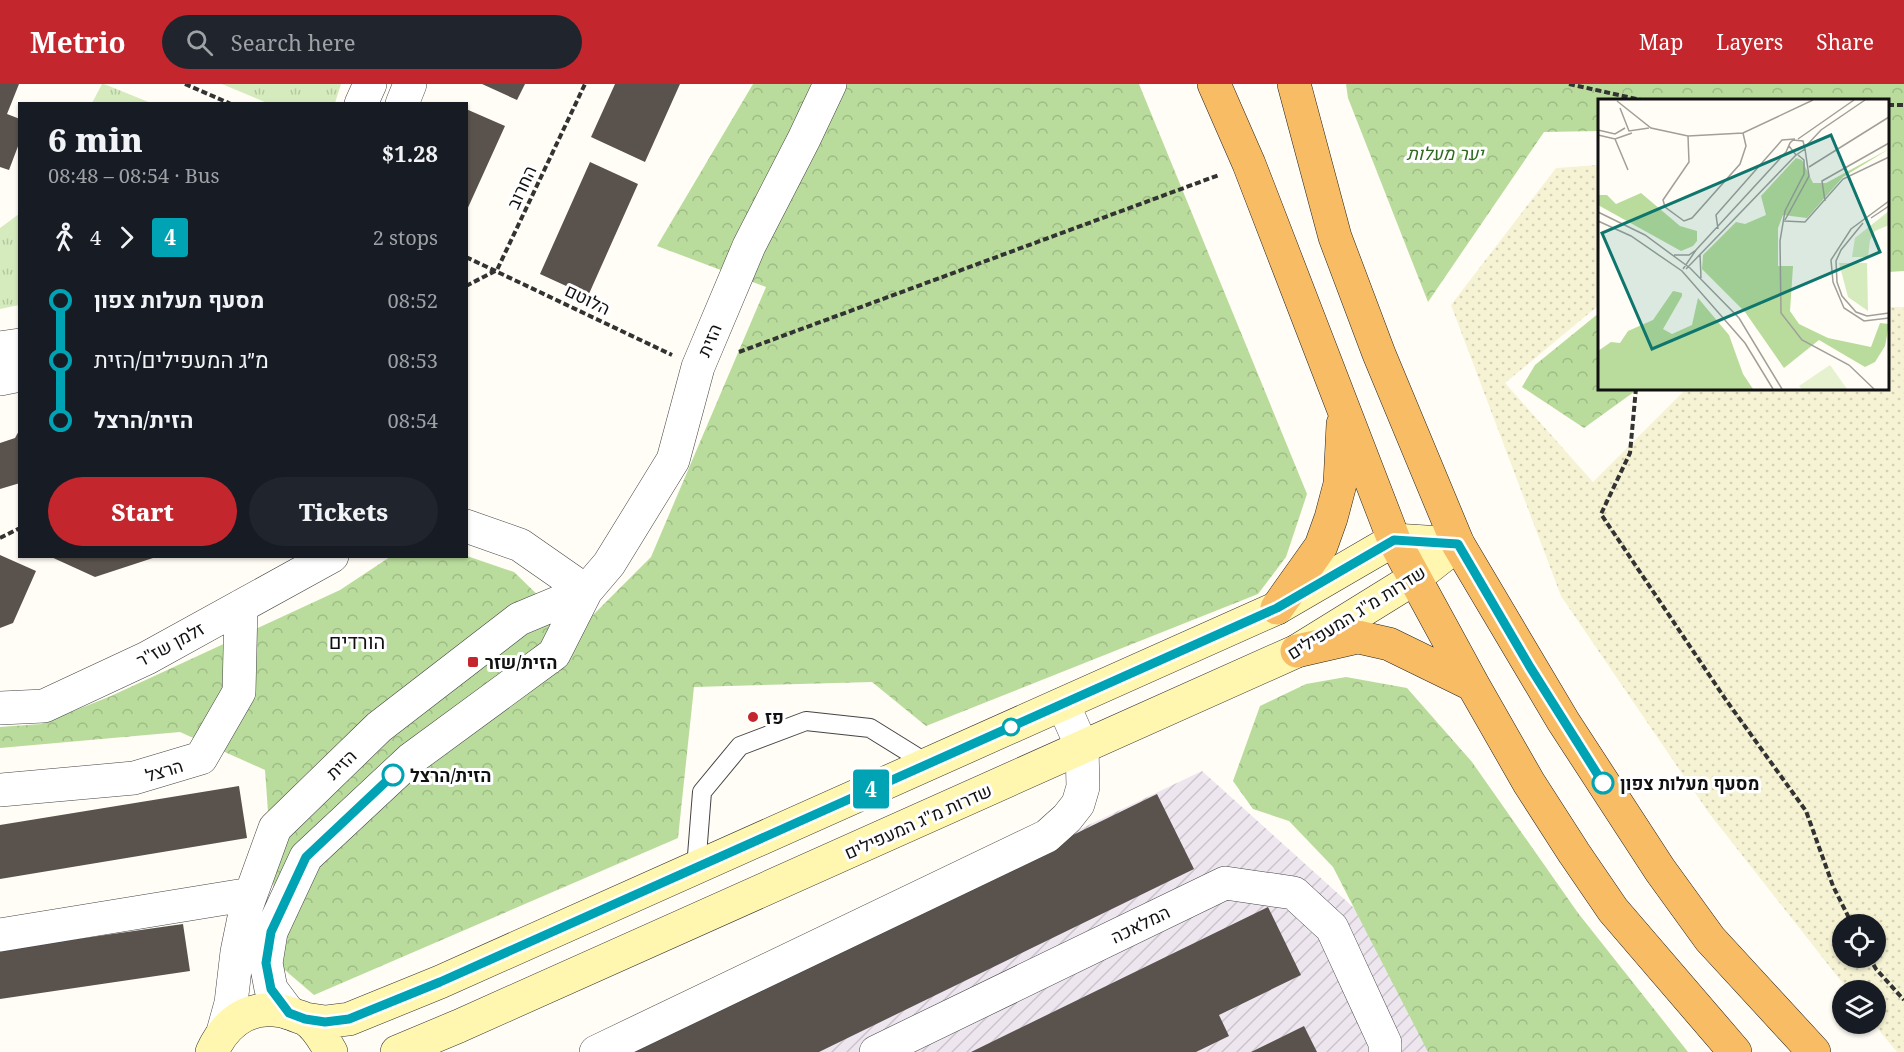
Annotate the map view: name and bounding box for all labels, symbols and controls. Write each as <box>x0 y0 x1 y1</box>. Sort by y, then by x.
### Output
search box <box>162 15 582 69</box>
text: Metrio <box>30 23 126 61</box>
icon: search <box>183 26 216 59</box>
text: Search here <box>231 27 356 57</box>
text: Map <box>1639 28 1683 56</box>
text: Layers <box>1716 28 1783 56</box>
text: Share <box>1816 28 1874 56</box>
inset map <box>1598 99 1889 390</box>
text: 6 min <box>48 117 143 162</box>
text: $1.28 <box>382 138 438 168</box>
park label: יער מעלות <box>1407 141 1485 165</box>
street label: החרוב <box>501 161 541 213</box>
text: 08:48 – 08:54 · Bus <box>48 162 219 189</box>
icon: walk <box>48 221 81 254</box>
icon: forward <box>110 221 143 254</box>
text: 4 <box>164 223 176 251</box>
text: 4 <box>90 224 101 251</box>
text: 2 stops <box>373 224 438 251</box>
street label: הלוטם <box>561 278 615 320</box>
text: מסעף מעלות צפון <box>94 284 264 314</box>
text: 08:52 <box>388 287 438 314</box>
street label: הזית <box>691 320 727 360</box>
text: מ״ג המעפילים/הזית <box>94 344 269 374</box>
text: 08:53 <box>388 347 438 374</box>
text: הזית/הרצל <box>94 404 193 434</box>
text: 08:54 <box>388 407 438 434</box>
button: Start <box>48 477 237 546</box>
button: Tickets <box>249 477 438 546</box>
street label: שדרות מ"ג המעפילים <box>1282 560 1430 664</box>
street label: זלמן שז"ר <box>132 616 208 672</box>
district label: הורדים <box>329 628 385 655</box>
place label: הזית/שזר <box>485 650 557 674</box>
marker: הזית/שזר <box>466 655 480 669</box>
place label: פז <box>765 705 784 729</box>
marker: פז <box>746 710 760 724</box>
unlabelled marker <box>1002 718 1020 736</box>
street label: הזית <box>321 744 361 784</box>
street label: הרצל <box>142 753 186 787</box>
place label: הזית/הרצל <box>410 763 491 787</box>
marker: הזית/הרצל <box>382 764 404 786</box>
line badge: 4 <box>852 770 890 808</box>
place label: מסעף מעלות צפון <box>1620 771 1759 795</box>
marker: מסעף מעלות צפון <box>1592 772 1614 794</box>
text: 4 <box>865 775 877 803</box>
street label: שדרות מ"ג המעפילים <box>840 778 996 864</box>
street label: המלאכה <box>1106 899 1174 949</box>
map controls <box>1832 914 1886 1034</box>
button: locate <box>1832 914 1886 968</box>
button: layers <box>1832 980 1886 1034</box>

